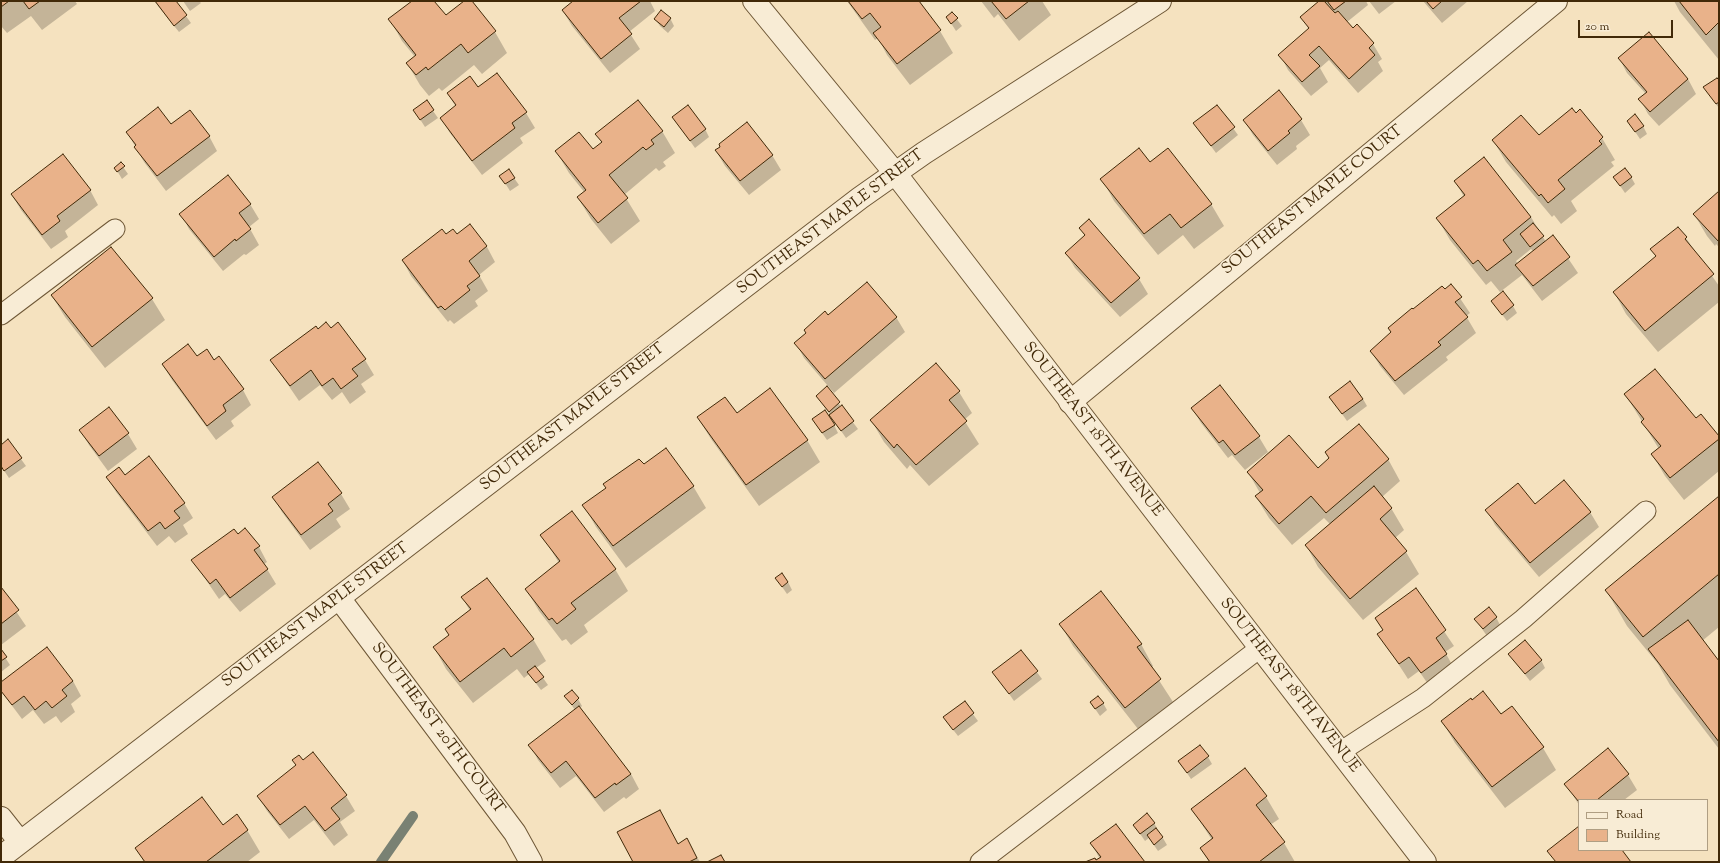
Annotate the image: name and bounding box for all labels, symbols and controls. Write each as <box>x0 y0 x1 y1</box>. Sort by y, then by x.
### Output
scale bar <box>1580 12 1675 38</box>
text: 20 m <box>1585 18 1609 36</box>
street label: SOUTHEAST MAPLE COURT <box>1219 122 1407 280</box>
street label: SOUTHEAST MAPLE STREET <box>734 146 928 300</box>
street label: SOUTHEAST 18TH AVENUE <box>1018 339 1166 521</box>
street label: SOUTHEAST MAPLE STREET <box>477 340 669 496</box>
street label: SOUTHEAST MAPLE STREET <box>219 539 413 693</box>
street label: SOUTHEAST 18TH AVENUE <box>1215 595 1363 777</box>
street label: SOUTHEAST 20TH COURT <box>366 640 508 818</box>
legend <box>1578 799 1708 851</box>
text: Road <box>1616 806 1643 824</box>
text: Building <box>1616 826 1660 844</box>

